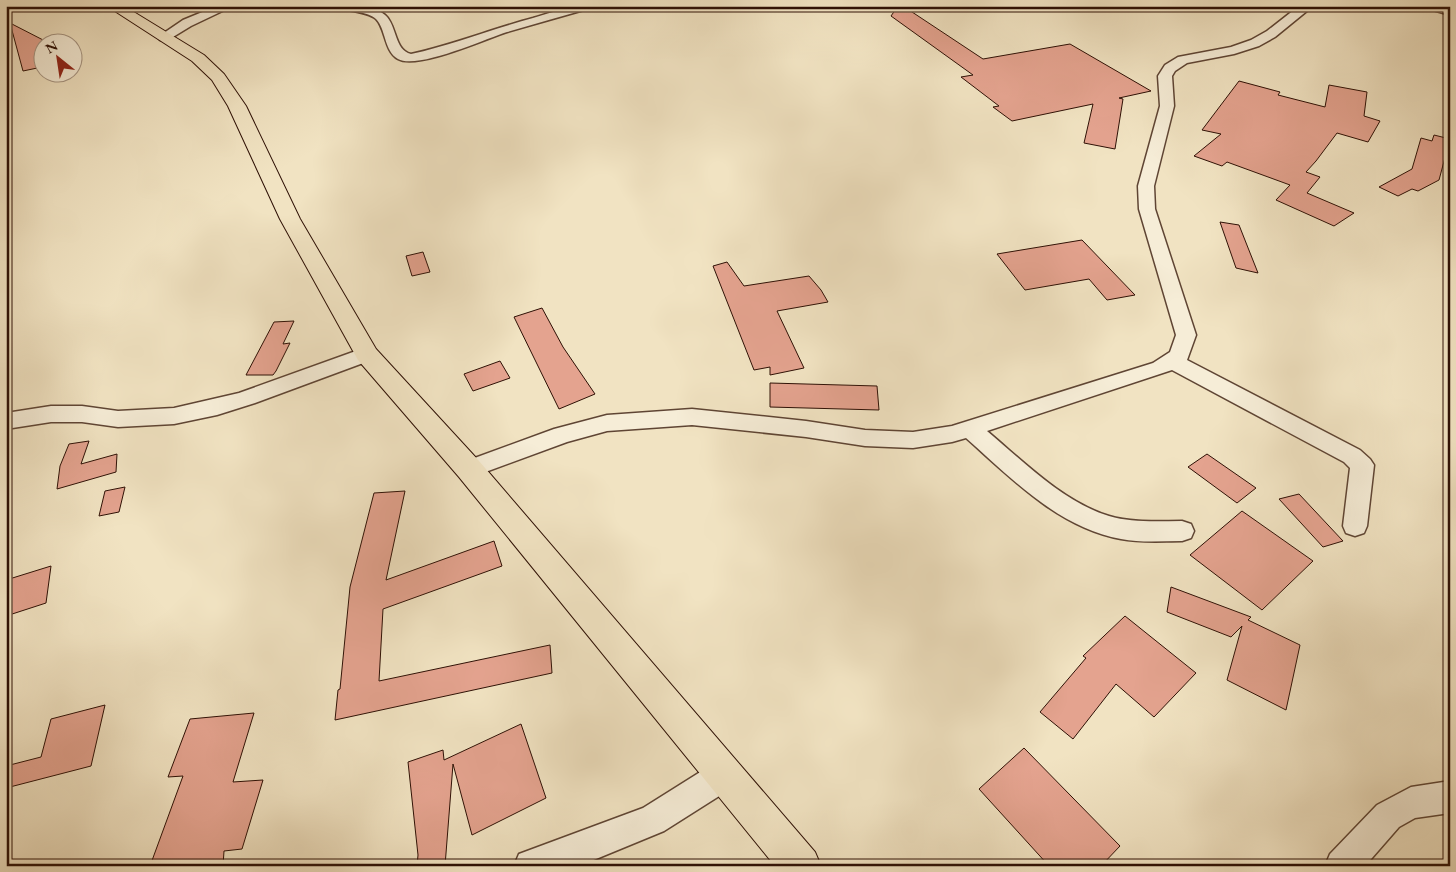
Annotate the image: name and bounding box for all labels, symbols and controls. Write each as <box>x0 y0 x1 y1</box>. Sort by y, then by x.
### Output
north arrow <box>32 32 82 82</box>
text: N <box>42 36 61 57</box>

